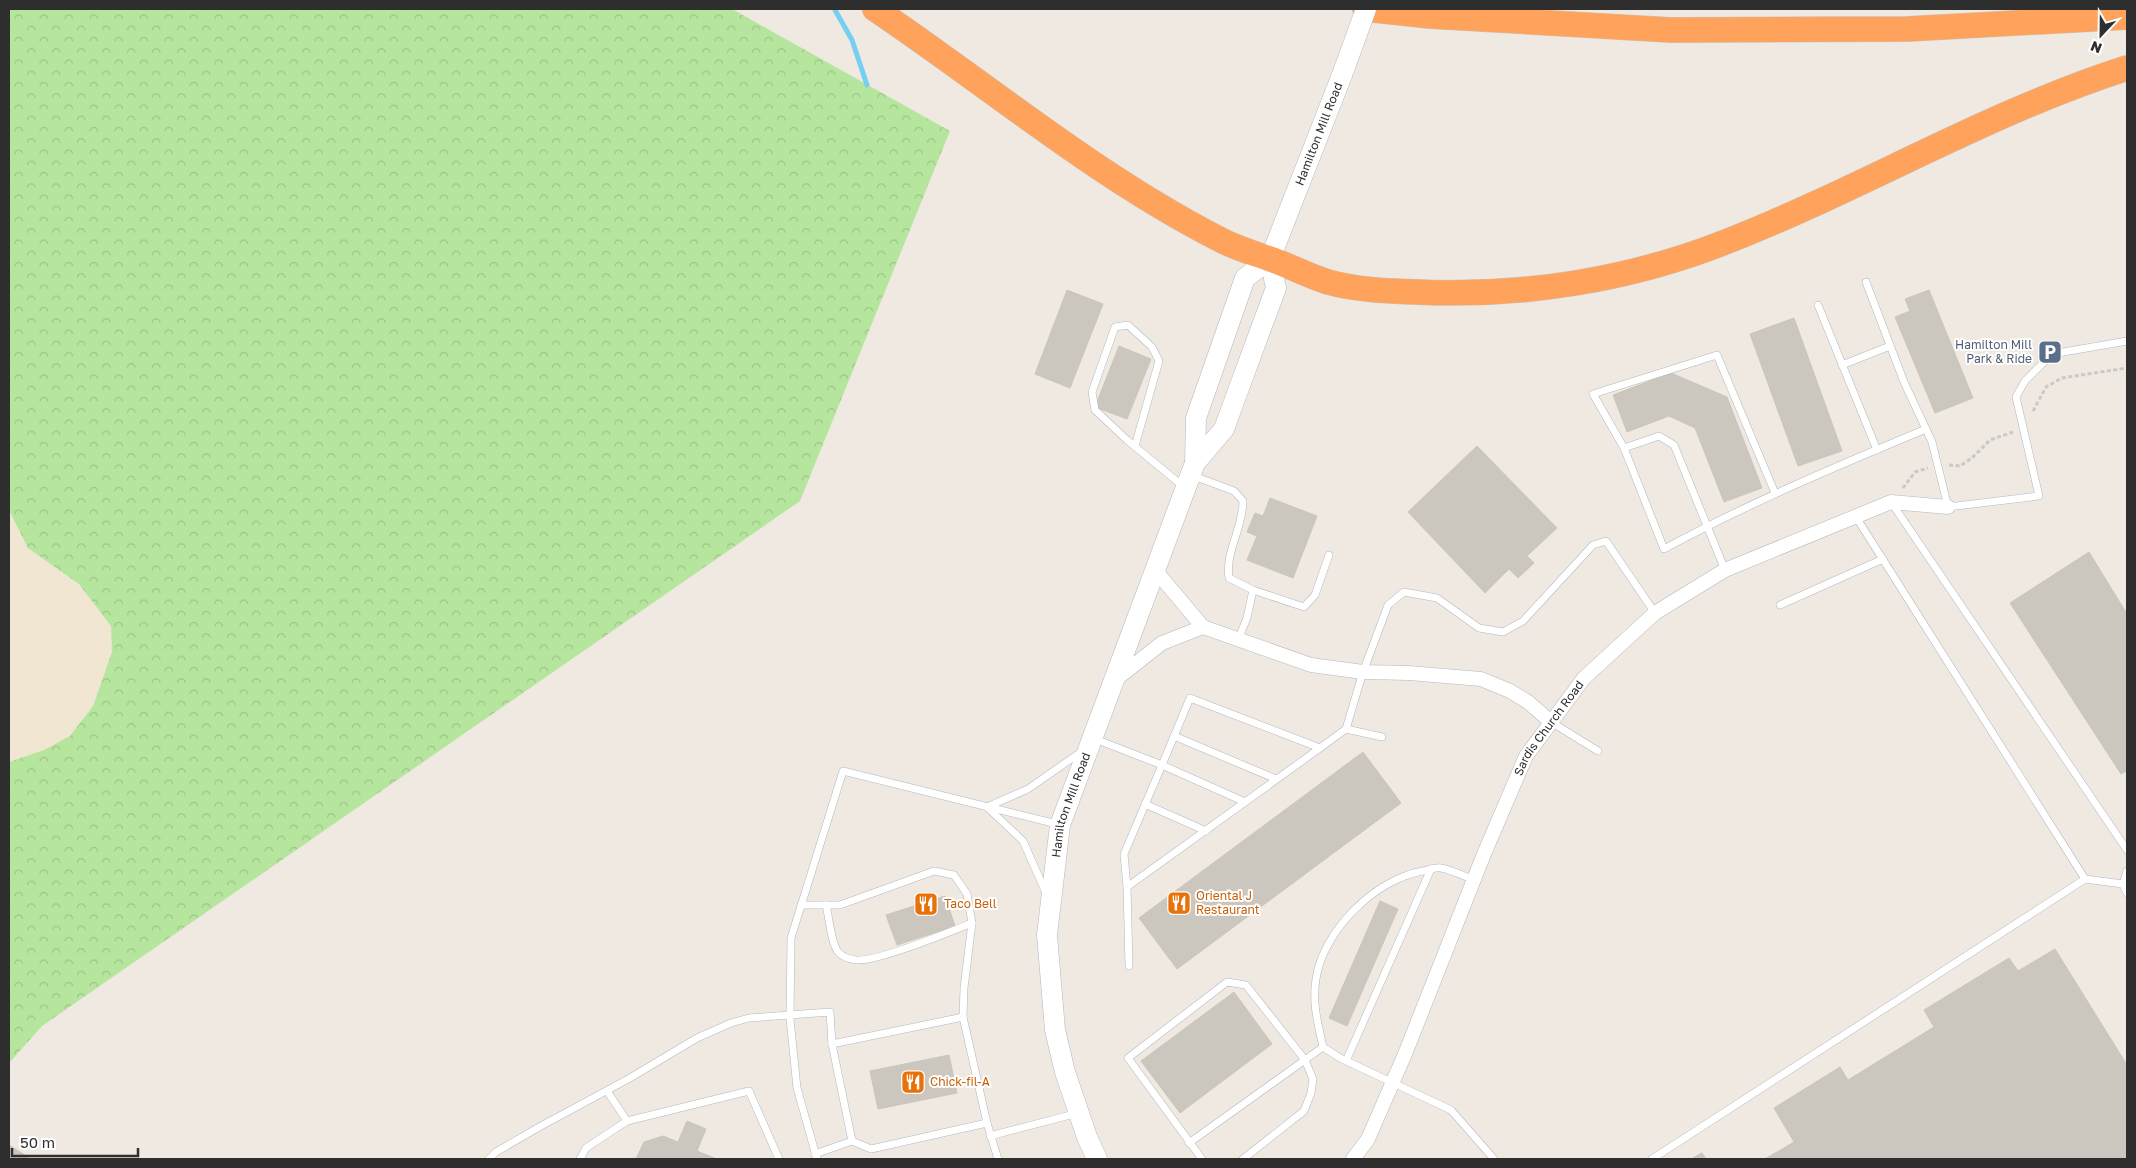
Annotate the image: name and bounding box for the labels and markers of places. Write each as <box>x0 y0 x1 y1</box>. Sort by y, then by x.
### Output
place label: Hamilton Mill Park & Ride <box>1955 337 2032 366</box>
parking icon: Hamilton Mill Park & Ride <box>2037 339 2063 365</box>
place label: Oriental J Restaurant <box>1196 888 1260 917</box>
restaurant icon: Oriental J Restaurant <box>1166 890 1192 916</box>
restaurant icon: Taco Bell <box>913 891 939 917</box>
place label: Taco Bell <box>944 896 997 911</box>
restaurant icon: Chick-fil-A <box>900 1069 926 1095</box>
place label: Chick-fil-A <box>930 1074 990 1089</box>

